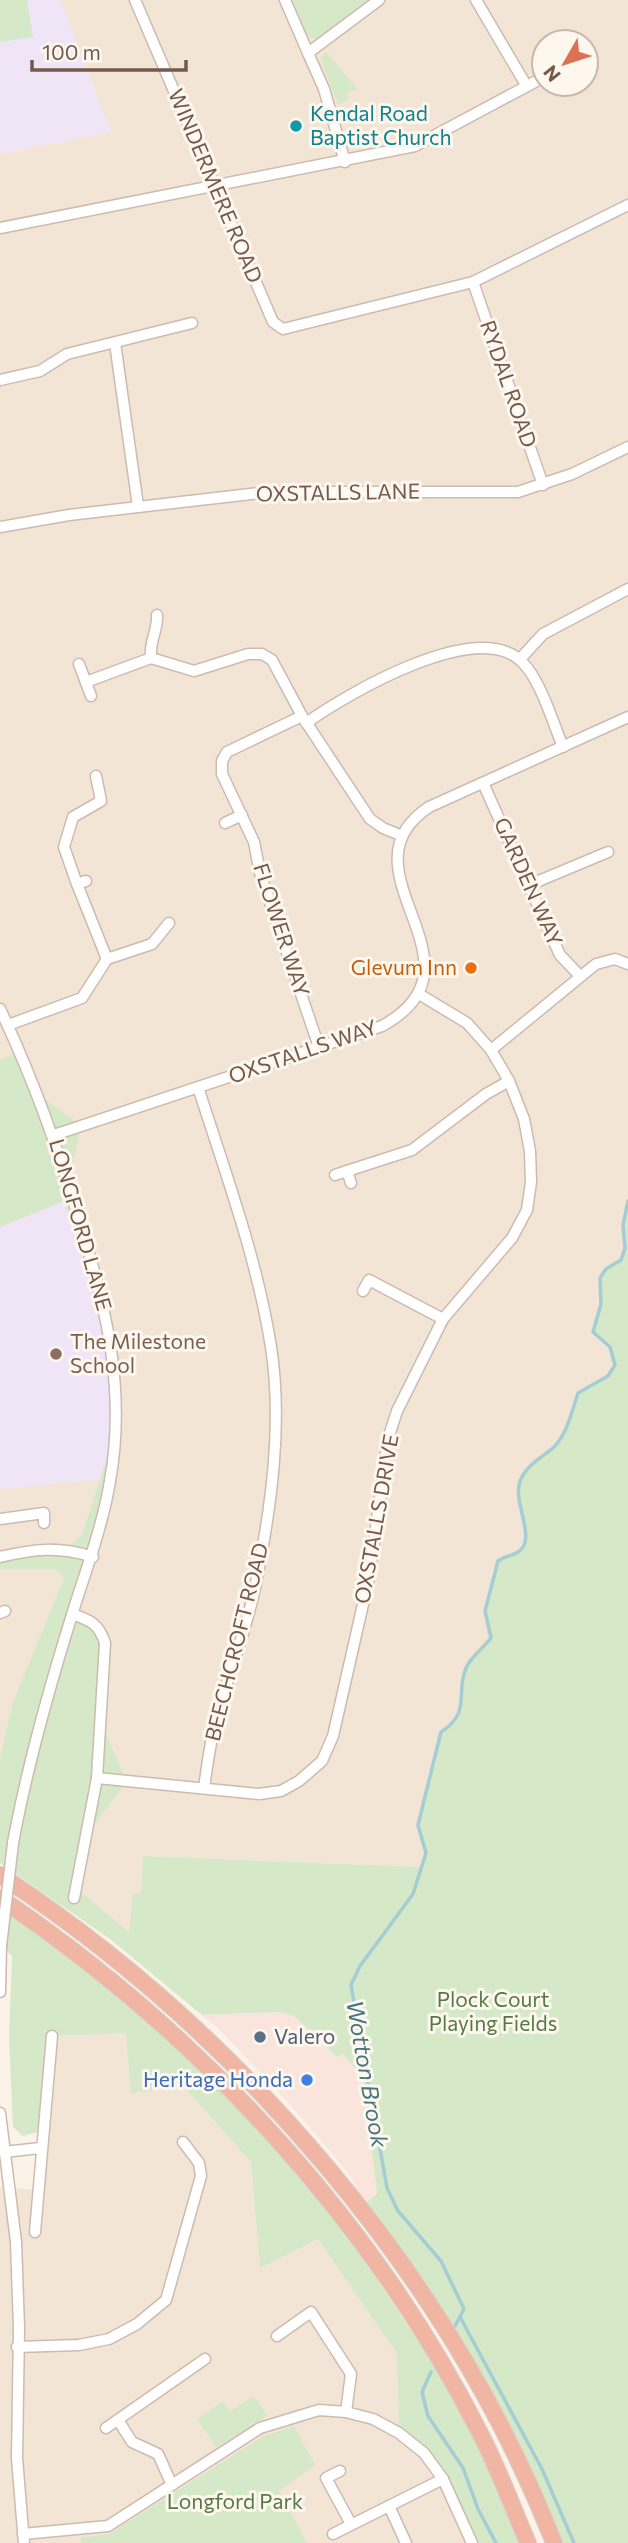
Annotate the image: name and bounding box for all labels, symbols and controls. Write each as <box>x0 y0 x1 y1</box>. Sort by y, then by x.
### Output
scale bar <box>32 28 186 72</box>
north arrow <box>530 28 600 98</box>
text: 100 m <box>42 39 101 64</box>
text: N <box>538 61 565 87</box>
street label: WINDERMERE ROAD <box>164 85 269 286</box>
place label: Kendal Road Baptist Church <box>310 100 452 149</box>
marker: Kendal Road Baptist Church <box>288 118 304 134</box>
street label: RYDAL ROAD <box>476 317 543 450</box>
street label: OXSTALLS LANE <box>256 478 420 505</box>
street label: GARDEN WAY <box>490 813 569 950</box>
street label: FLOWER WAY <box>249 860 316 1000</box>
place label: Glevum Inn <box>351 954 457 979</box>
marker: Glevum Inn <box>463 960 479 976</box>
street label: OXSTALLS WAY <box>225 1013 380 1088</box>
street label: LONGFORD LANE <box>45 1136 118 1313</box>
place label: The Milestone School <box>70 1328 206 1377</box>
marker: The Milestone School <box>48 1346 64 1362</box>
street label: OXSTALLS DRIVE <box>348 1432 403 1605</box>
street label: BEECHCROFT ROAD <box>199 1540 272 1743</box>
park label: Plock Court Playing Fields <box>429 1986 557 2035</box>
water label: Wotton Brook <box>341 1998 395 2150</box>
place label: Valero <box>274 2023 335 2048</box>
marker: Valero <box>252 2029 268 2045</box>
place label: Heritage Honda <box>143 2066 293 2091</box>
marker: Heritage Honda <box>299 2072 315 2088</box>
park label: Longford Park <box>167 2488 303 2513</box>

